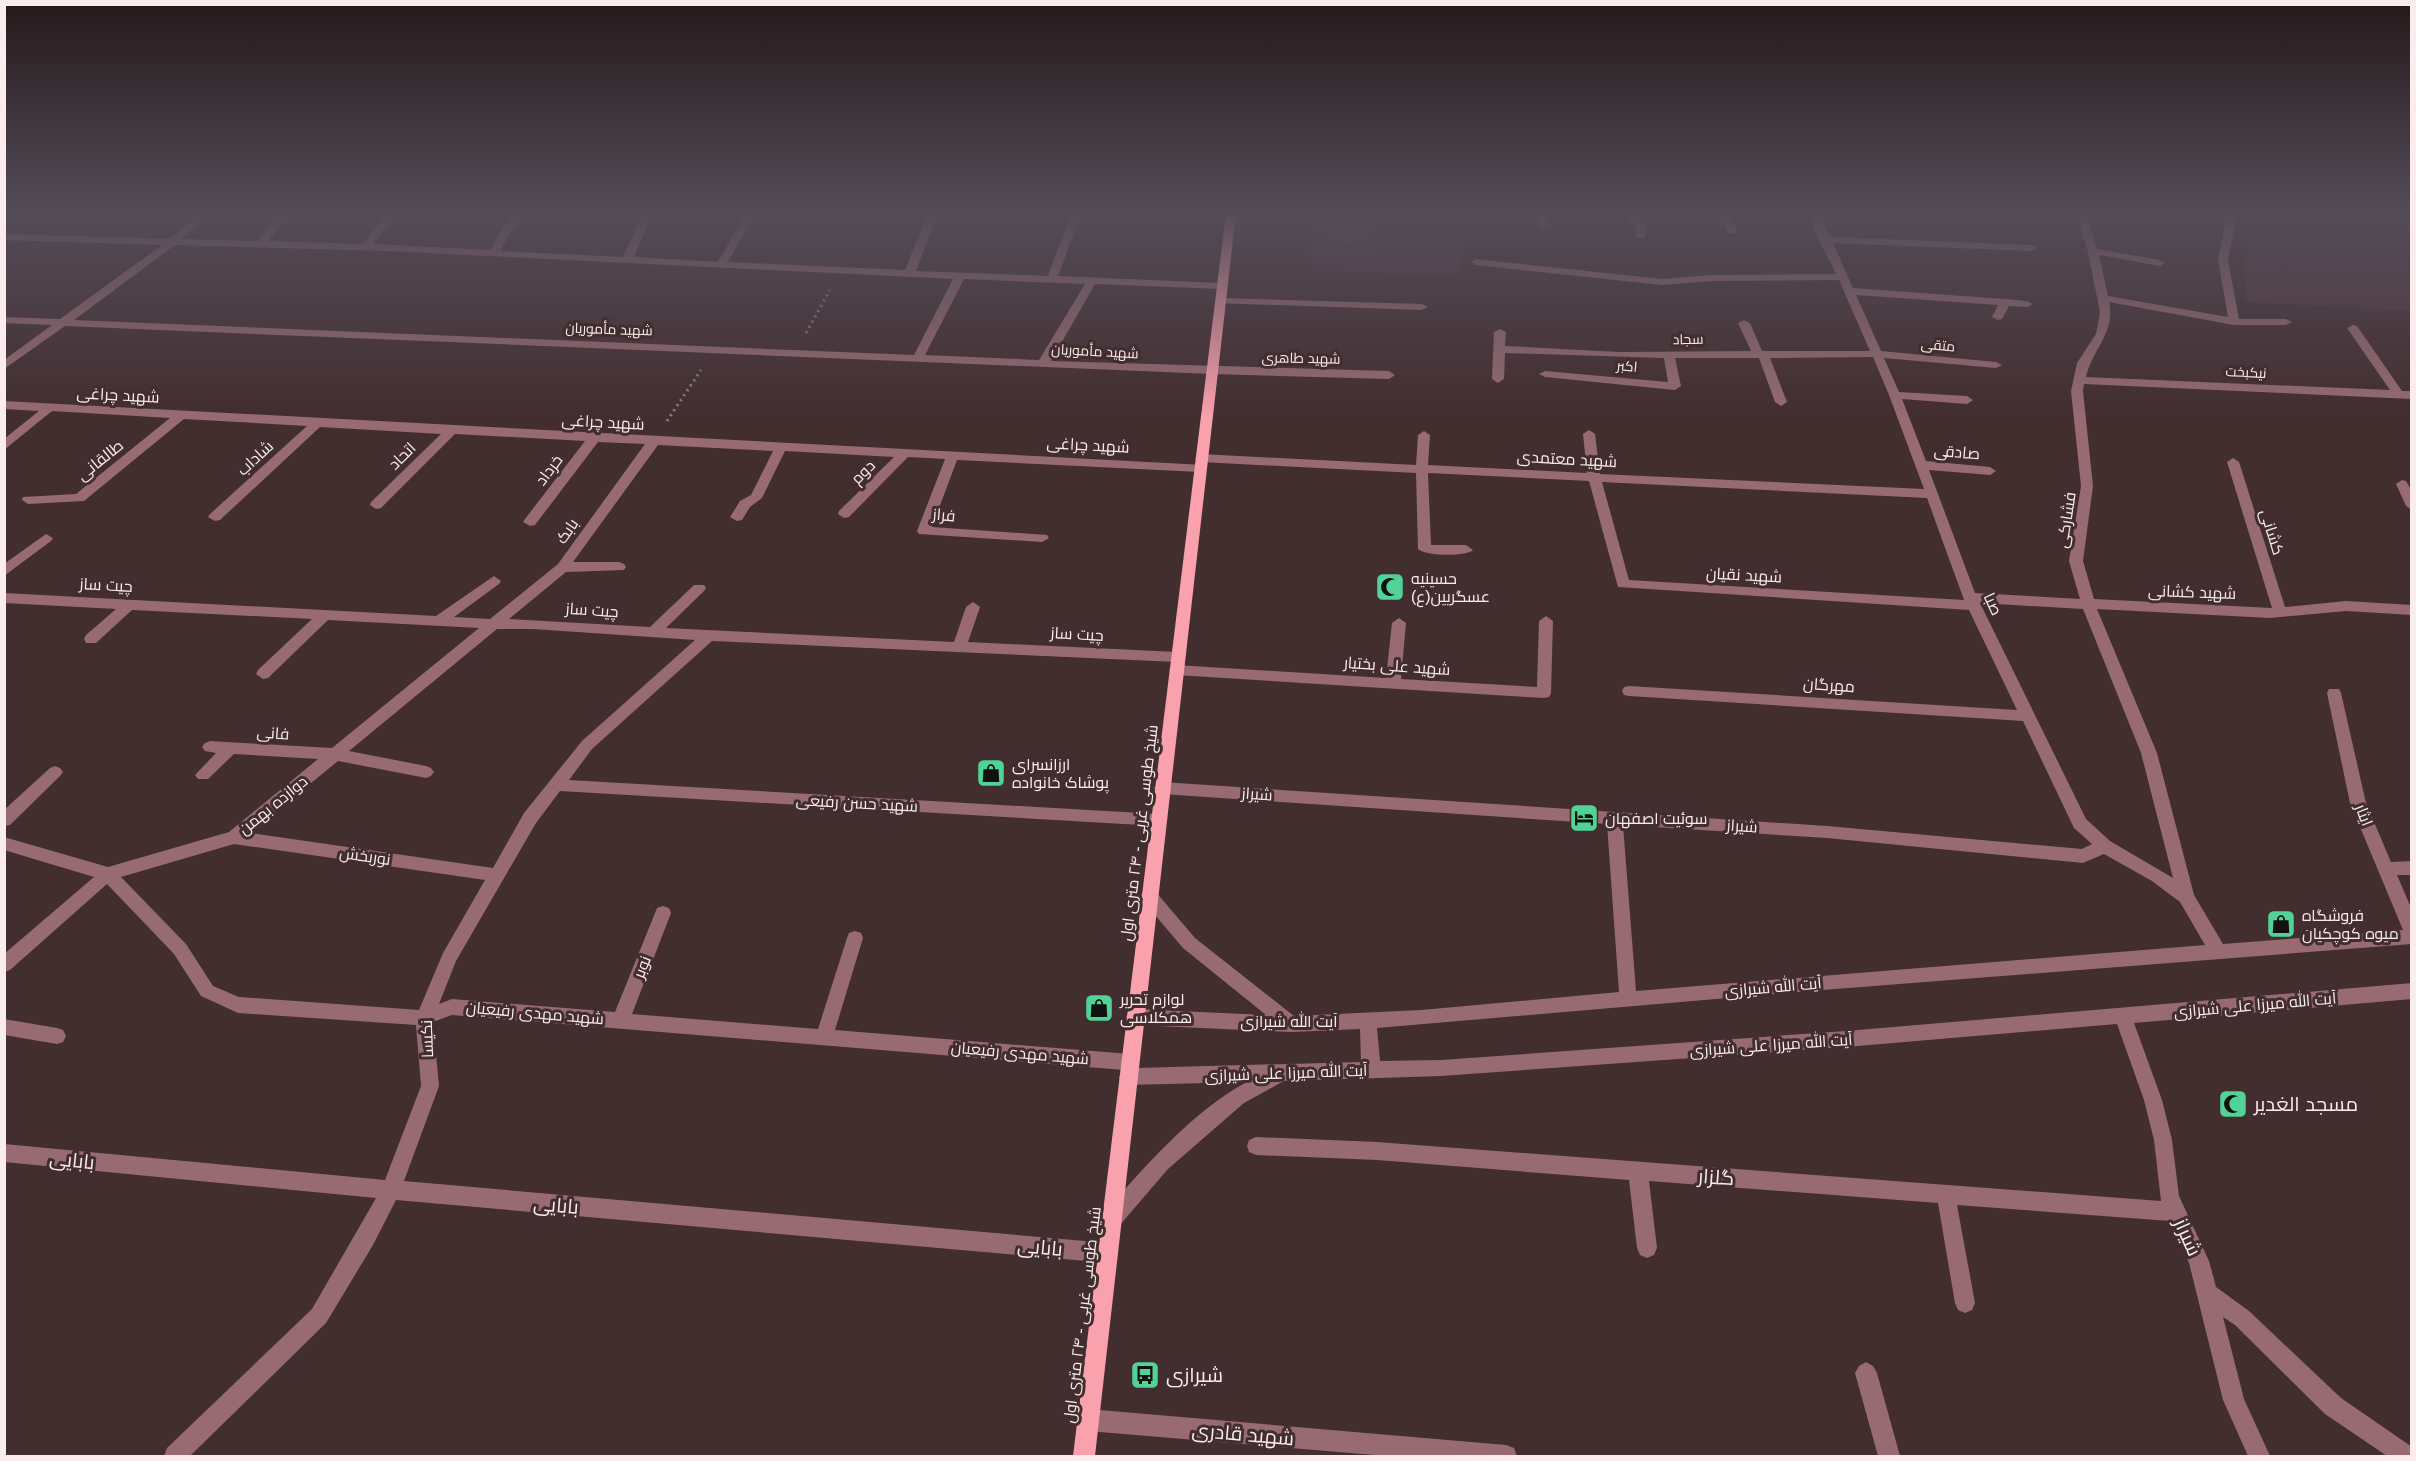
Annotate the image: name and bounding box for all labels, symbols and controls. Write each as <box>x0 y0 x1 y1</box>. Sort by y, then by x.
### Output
street label: شهید مأموریان <box>565 318 653 339</box>
street label: سجاد <box>1672 331 1704 347</box>
street label: متقی <box>1920 336 1956 354</box>
street label: شهید مأموریان <box>1051 340 1139 361</box>
street label: شهید طاهری <box>1261 349 1341 367</box>
street label: اکبر <box>1615 357 1638 375</box>
street label: نیکبخت <box>2225 363 2267 381</box>
street label: شهید چراغی <box>76 384 160 409</box>
street label: شهید چراغی <box>561 411 645 436</box>
street label: شهید چراغی <box>1046 434 1130 459</box>
street label: طالقانی <box>74 436 128 485</box>
street label: شاداب <box>234 437 277 479</box>
street label: اتحاد <box>385 439 419 473</box>
street label: صادقی <box>1933 442 1981 464</box>
street label: شهید معتمدی <box>1516 448 1618 472</box>
street label: خرداد <box>532 452 567 489</box>
street label: دوم <box>848 457 880 489</box>
street label: فشارکی <box>2053 491 2081 550</box>
street label: فراز <box>931 505 956 525</box>
street label: کشانی <box>2255 507 2287 557</box>
street label: بابک <box>552 515 582 547</box>
street label: شهید نقیان <box>1705 565 1782 587</box>
place label: حسینیه عسگریین(ع) <box>1411 570 1490 608</box>
mosque icon: حسینیه عسگریین(ع) <box>1374 571 1406 603</box>
street label: چیت ساز <box>78 575 133 598</box>
street label: شهید کشانی <box>2147 582 2236 604</box>
street label: صبا <box>1980 590 2005 618</box>
street label: چیت ساز <box>564 600 619 623</box>
street label: چیت ساز <box>1049 624 1104 647</box>
street label: شهید علی بختیار <box>1342 654 1451 680</box>
street label: مهرگان <box>1802 675 1855 697</box>
street label: فانی <box>256 723 290 745</box>
street label: شیخ طوسی غربی - ۲۴ متری اول <box>1117 724 1164 943</box>
place label: ارزانسرای پوشاک خانواده <box>1012 756 1110 794</box>
shop icon: ارزانسرای پوشاک خانواده <box>975 757 1007 789</box>
street label: دوازده بهمن <box>235 772 312 839</box>
street label: شیراز <box>1240 784 1273 805</box>
street label: شهید حسن رفیعی <box>795 791 919 817</box>
street label: ایثار <box>2351 801 2376 829</box>
hotel icon: سوئیت اصفهان <box>1568 802 1600 834</box>
place label: سوئیت اصفهان <box>1605 810 1708 829</box>
street label: شیراز <box>1725 816 1758 837</box>
street label: نوربخش <box>338 844 392 870</box>
place label: فروشگاه میوه کوچکیان <box>2302 907 2399 945</box>
shop icon: فروشگاه میوه کوچکیان <box>2265 908 2297 940</box>
street label: نوبر <box>630 953 655 982</box>
street label: آیت الله شیرازی <box>1724 972 1823 1002</box>
street label: آیت الله میرزا علی شیرازی <box>2173 987 2338 1023</box>
place label: لوازم تحریر همکلاسی <box>1119 991 1192 1028</box>
shop icon: لوازم تحریر همکلاسی <box>1083 992 1115 1024</box>
street label: شهید مهدی رفیعیان <box>465 998 605 1029</box>
street label: آیت الله شیرازی <box>1240 1011 1338 1032</box>
street label: نکیسا <box>418 1020 437 1058</box>
street label: آیت الله میرزا علی شیرازی <box>1689 1029 1854 1061</box>
street label: شهید مهدی رفیعیان <box>950 1038 1090 1069</box>
street label: آیت الله میرزا علی شیرازی <box>1204 1060 1369 1086</box>
mosque icon: مسجد الغدیر <box>2217 1088 2249 1120</box>
place label: مسجد الغدیر <box>2253 1093 2358 1116</box>
street label: بابایی <box>48 1147 96 1175</box>
street label: گلزار <box>1696 1165 1735 1190</box>
street label: بابایی <box>532 1192 580 1220</box>
street label: شیخ طوسی غربی - ۲۴ متری اول <box>1060 1206 1107 1425</box>
street label: شیراز <box>2169 1214 2206 1260</box>
street label: بابایی <box>1016 1234 1064 1262</box>
bus stop icon: شیرازی <box>1129 1359 1161 1391</box>
place label: شیرازی <box>1166 1364 1223 1388</box>
street label: شهید قادری <box>1191 1419 1295 1451</box>

